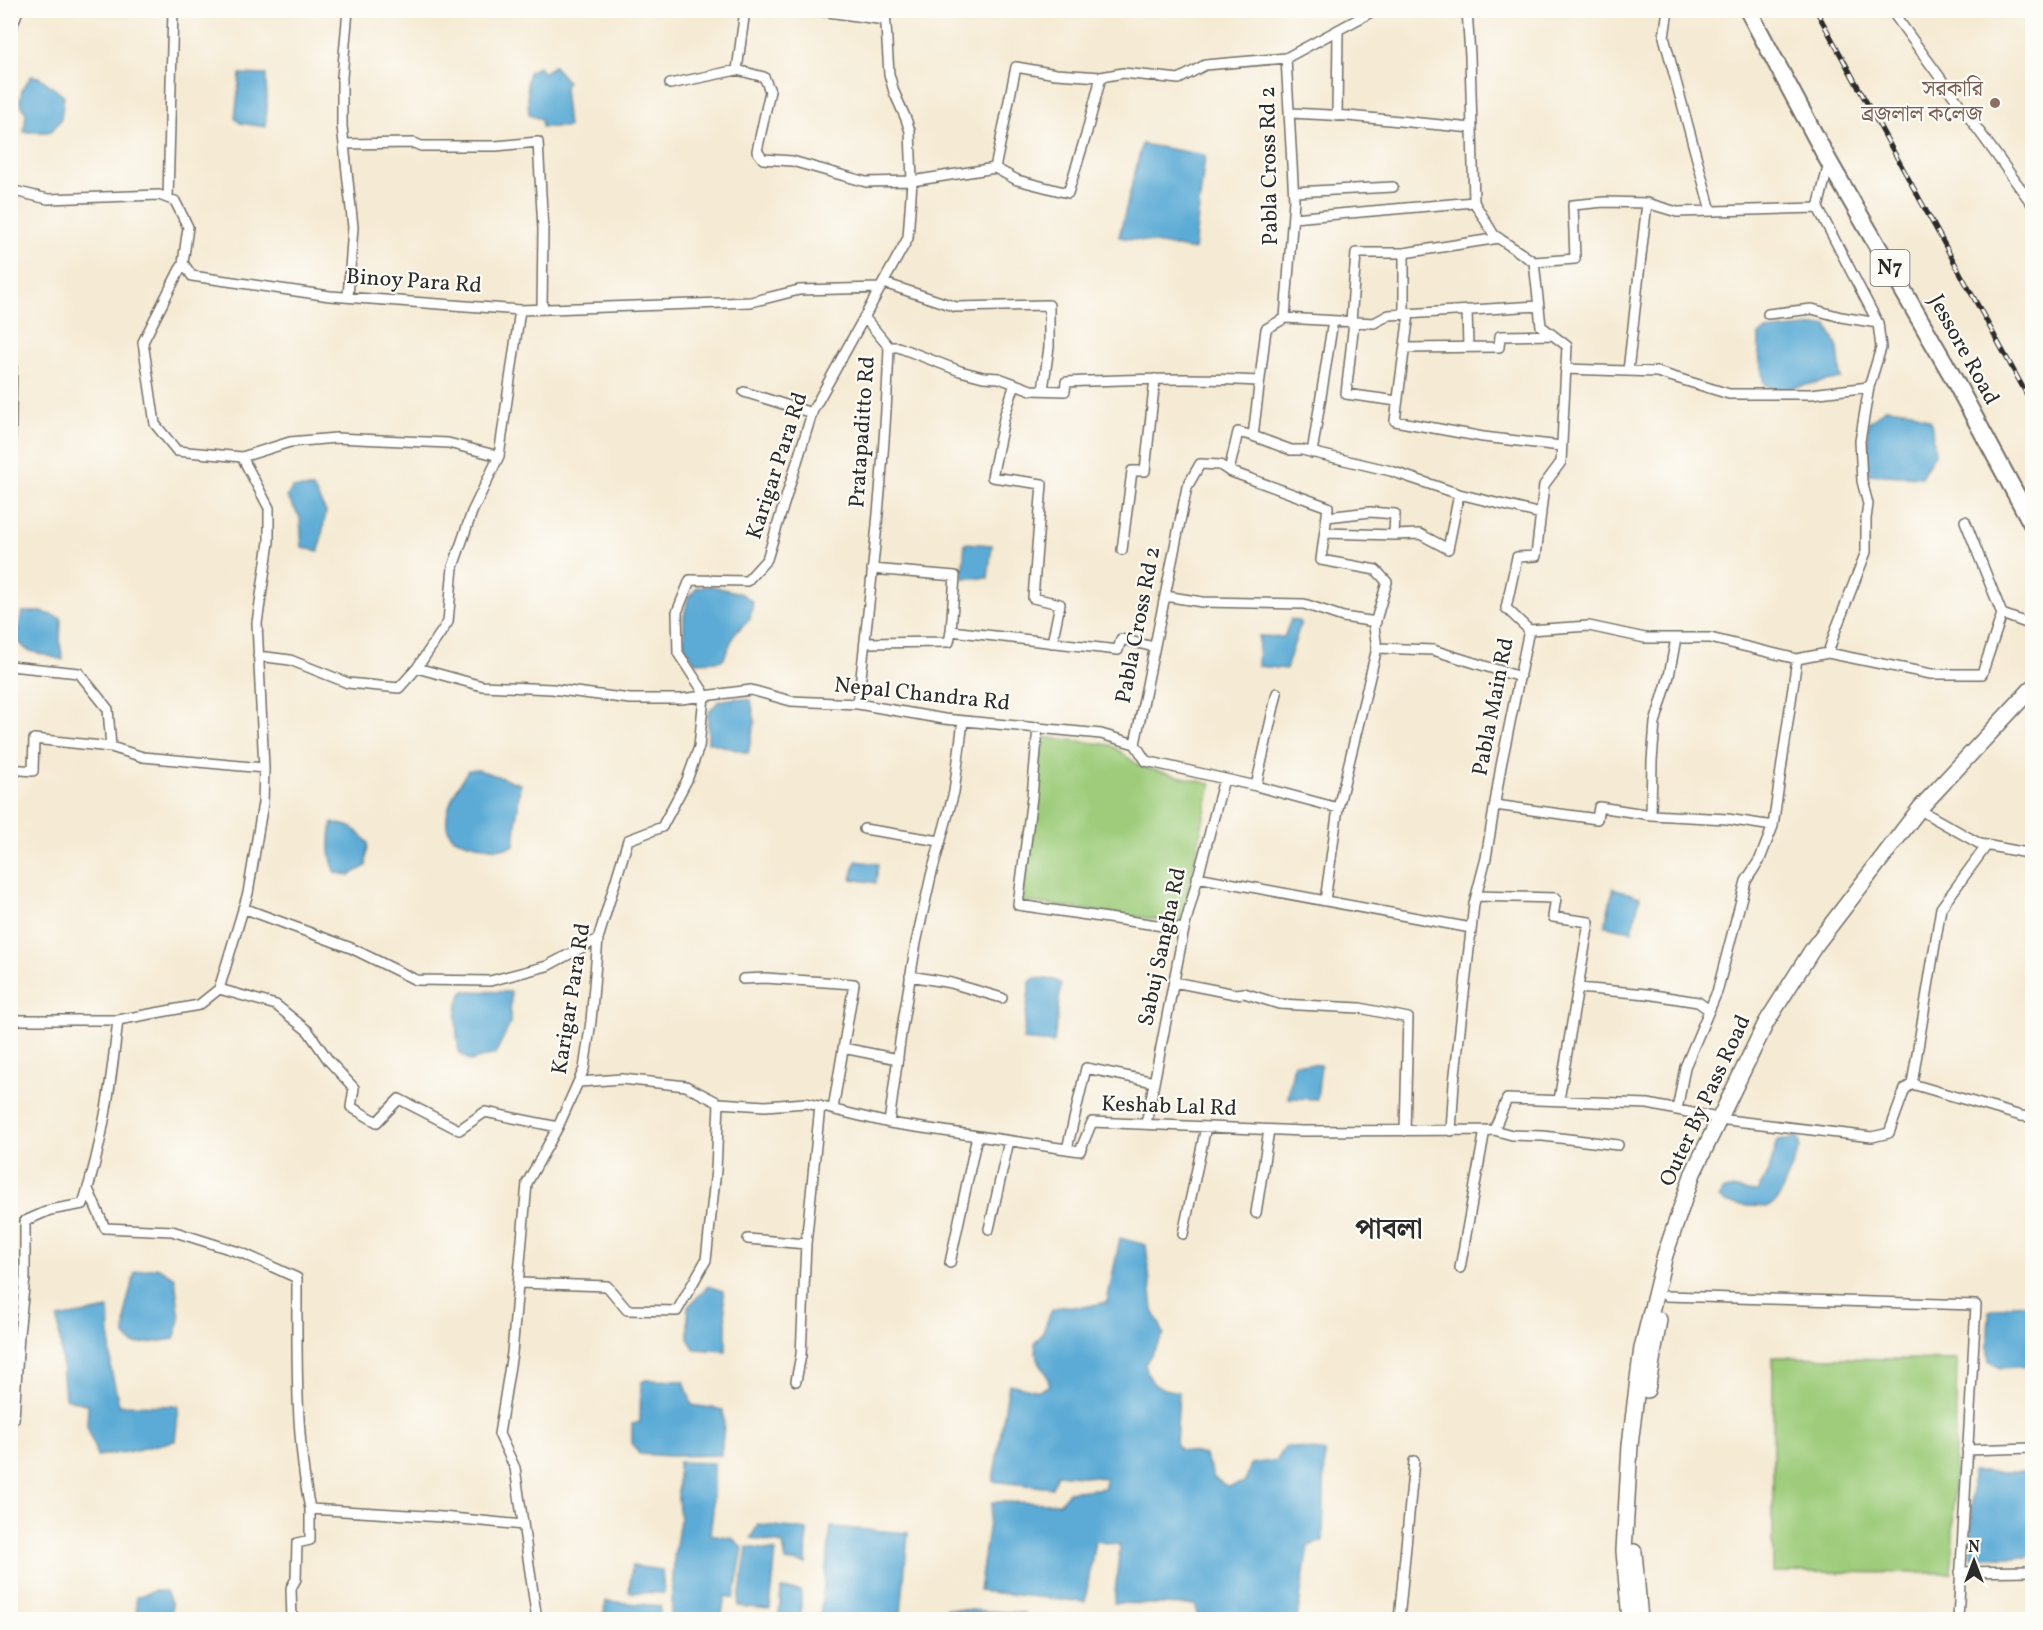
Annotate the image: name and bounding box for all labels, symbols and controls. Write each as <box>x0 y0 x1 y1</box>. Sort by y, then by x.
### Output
place label: সরকারি ব্রজলাল কলেজ <box>1860 75 1985 131</box>
street label: Pabla Cross Rd 2 <box>1253 86 1287 246</box>
marker: সরকারি ব্রজলাল কলেজ <box>1988 96 2002 110</box>
road number: N7 <box>1870 250 1910 286</box>
street label: Binoy Para Rd <box>345 262 483 302</box>
street label: Jessore Road <box>1920 289 2006 411</box>
street label: Pratapaditto Rd <box>842 355 884 509</box>
street label: Karigar Para Rd <box>740 389 816 543</box>
street label: Pabla Cross Rd 2 <box>1109 544 1169 706</box>
street label: Pabla Main Rd <box>1465 635 1523 779</box>
street label: Nepal Chandra Rd <box>832 670 1012 720</box>
street label: Sabuj Sangha Rd <box>1131 865 1195 1029</box>
street label: Karigar Para Rd <box>545 921 599 1077</box>
street label: Outer By Pass Road <box>1653 1010 1759 1192</box>
street label: Keshab Lal Rd <box>1101 1089 1237 1125</box>
district label: পাবলা <box>1355 1211 1423 1250</box>
north arrow <box>1944 1531 2004 1591</box>
text: N <box>1968 1537 1980 1559</box>

